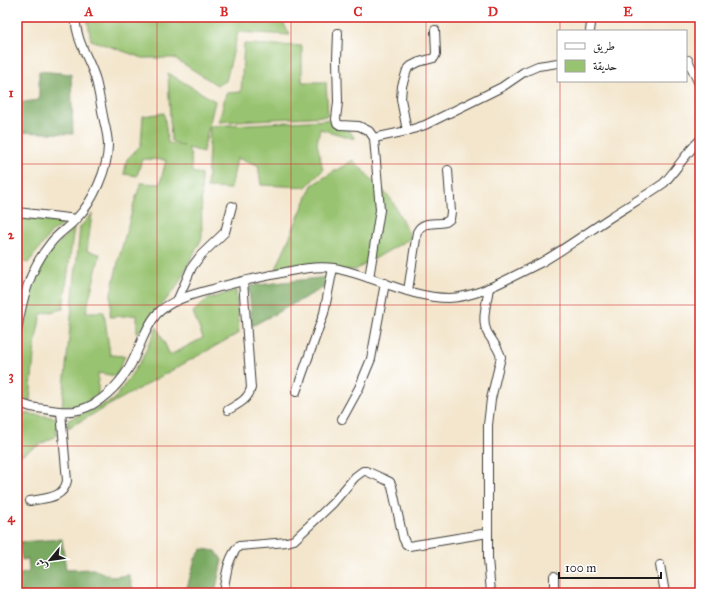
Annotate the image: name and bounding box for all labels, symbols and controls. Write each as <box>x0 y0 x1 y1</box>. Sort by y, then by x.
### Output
text: A <box>84 4 94 20</box>
text: B <box>220 4 229 20</box>
text: C <box>354 4 363 20</box>
text: D <box>488 4 498 20</box>
text: E <box>623 4 633 20</box>
legend <box>557 30 687 82</box>
text: طريق <box>593 39 615 54</box>
text: حديقة <box>593 59 617 74</box>
text: 1 <box>8 85 14 101</box>
text: 2 <box>8 227 15 243</box>
text: 3 <box>8 368 14 384</box>
text: 4 <box>7 510 15 526</box>
north arrow <box>30 540 70 580</box>
scale bar <box>559 554 661 580</box>
text: ش <box>33 557 50 573</box>
text: 100 m <box>565 561 596 575</box>

